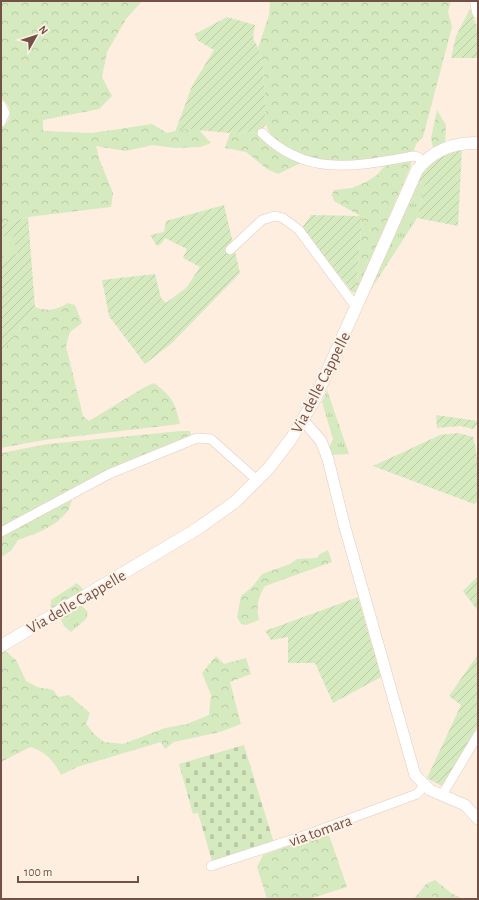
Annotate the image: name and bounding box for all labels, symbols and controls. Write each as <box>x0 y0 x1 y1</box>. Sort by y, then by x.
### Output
north arrow <box>16 16 56 56</box>
text: N <box>37 24 50 36</box>
street label: Via delle Cappelle <box>289 329 353 436</box>
street label: Via delle Cappelle <box>24 567 129 637</box>
street label: via tomara <box>287 812 354 850</box>
scale bar <box>18 858 138 884</box>
text: 100 m <box>24 866 52 878</box>

